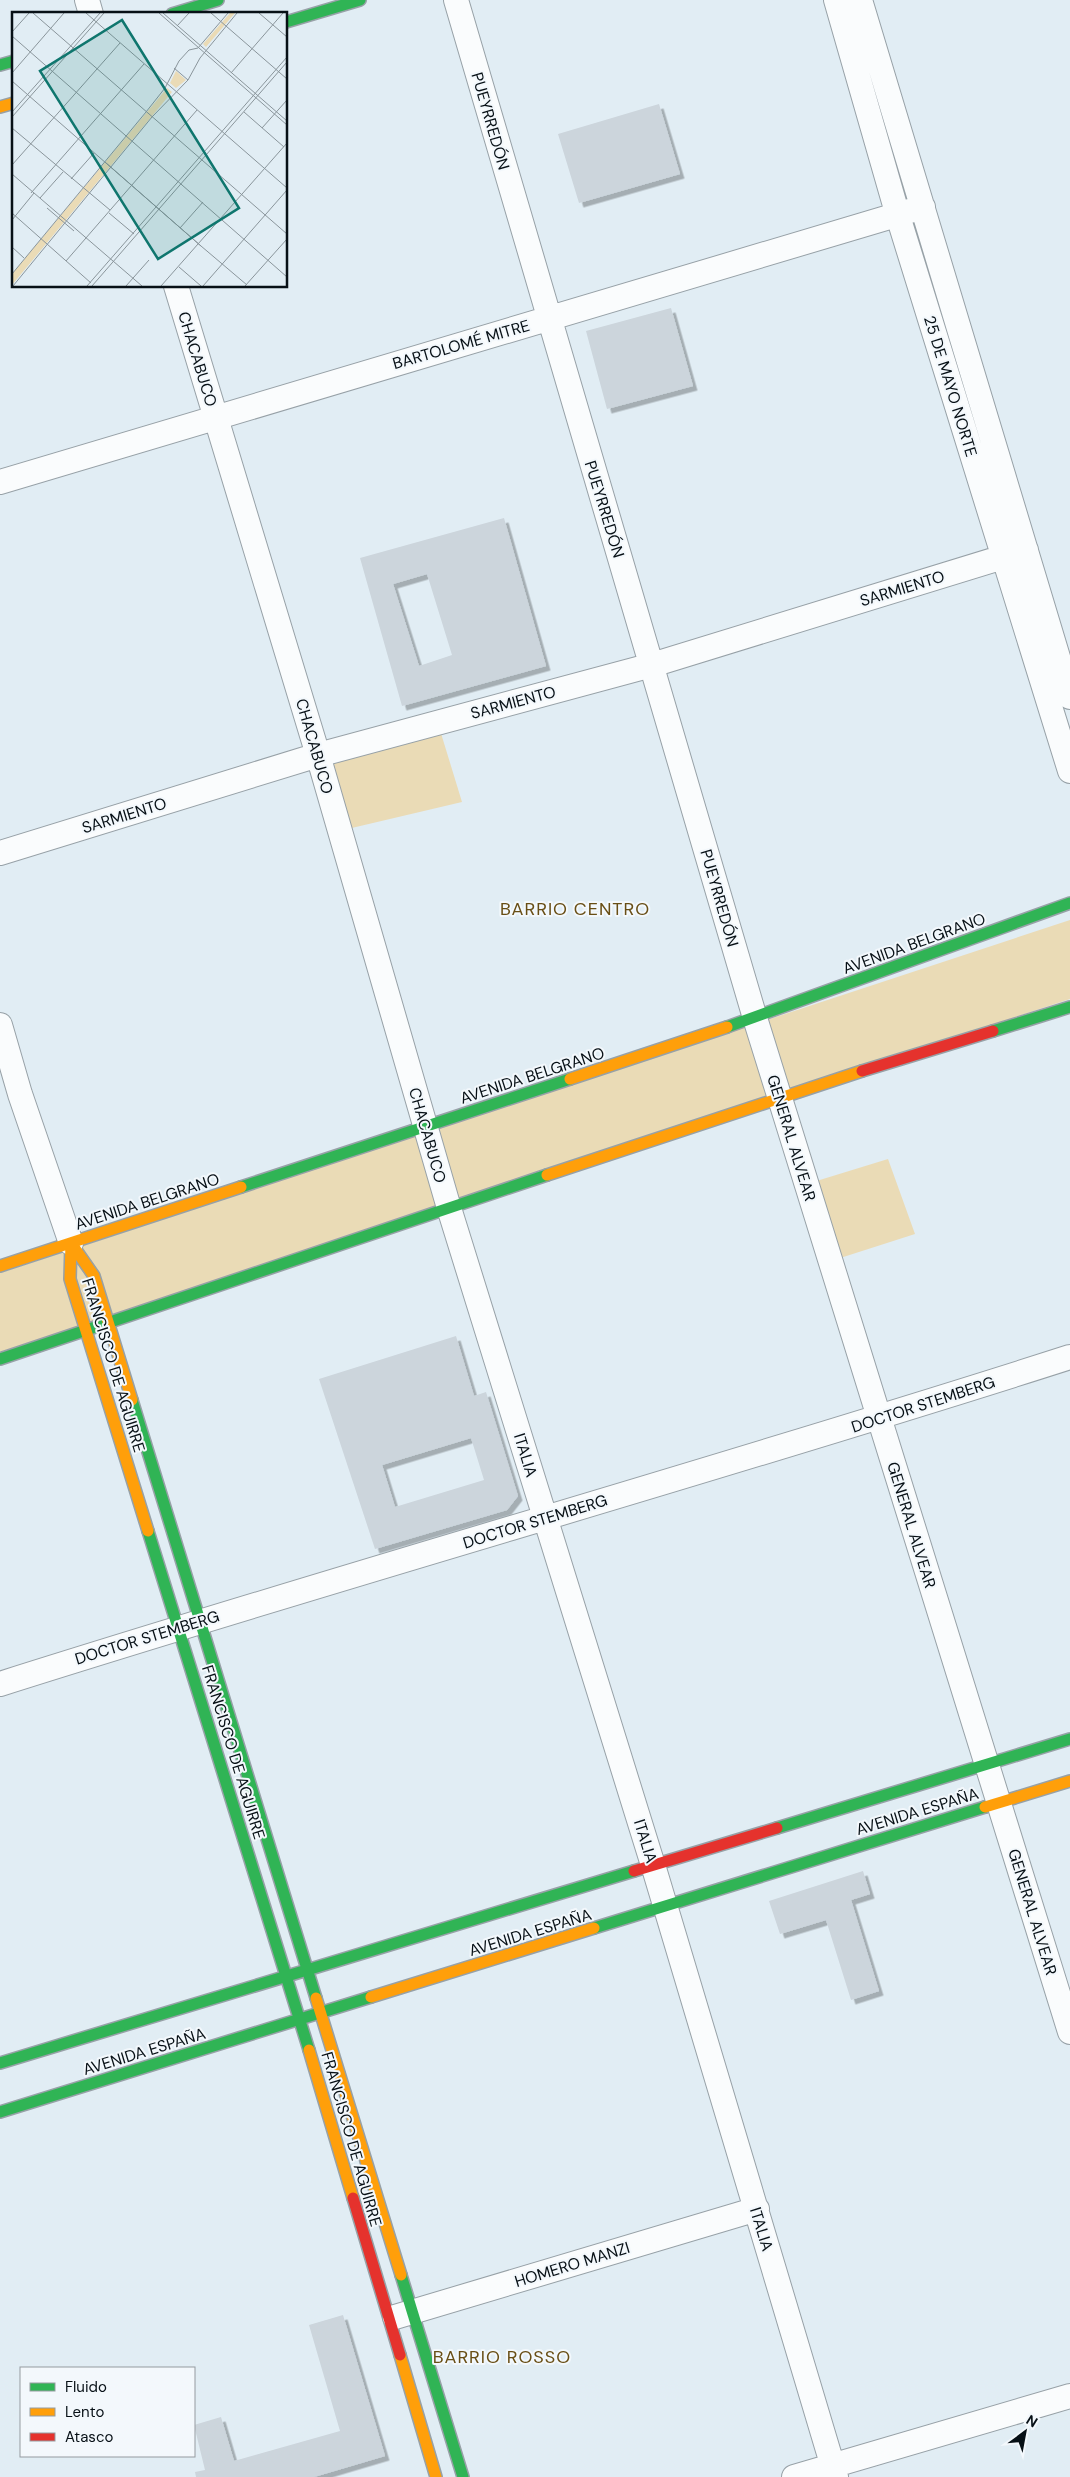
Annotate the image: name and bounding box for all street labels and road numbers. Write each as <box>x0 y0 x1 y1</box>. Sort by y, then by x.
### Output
street label: PUEYRREDÓN <box>467 70 514 172</box>
street label: CHACABUCO <box>173 309 222 409</box>
street label: 25 DE MAYO NORTE <box>919 313 982 459</box>
street label: BARTOLOMÉ MITRE <box>390 315 532 374</box>
street label: PUEYRREDÓN <box>580 458 629 560</box>
street label: SARMIENTO <box>857 566 947 611</box>
street label: SARMIENTO <box>468 681 558 724</box>
street label: CHACABUCO <box>291 696 338 796</box>
street label: SARMIENTO <box>79 793 169 838</box>
street label: PUEYRREDÓN <box>696 847 743 949</box>
street label: AVENIDA BELGRANO <box>840 908 988 979</box>
street label: AVENIDA BELGRANO <box>457 1042 607 1109</box>
street label: GENERAL ALVEAR <box>762 1072 821 1204</box>
street label: CHACABUCO <box>404 1085 451 1185</box>
street label: AVENIDA BELGRANO <box>72 1168 222 1235</box>
street label: FRANCISCO DE AGUIRRE <box>77 1276 150 1455</box>
street label: DOCTOR STEMBERG <box>849 1371 998 1438</box>
street label: ITALIA <box>509 1431 542 1480</box>
street label: GENERAL ALVEAR <box>882 1459 941 1591</box>
street label: DOCTOR STEMBERG <box>460 1490 610 1553</box>
street label: DOCTOR STEMBERG <box>72 1606 222 1669</box>
street label: FRANCISCO DE AGUIRRE <box>197 1663 270 1842</box>
street label: AVENIDA ESPAÑA <box>853 1783 981 1840</box>
street label: ITALIA <box>629 1817 662 1866</box>
street label: GENERAL ALVEAR <box>1003 1846 1062 1978</box>
street label: AVENIDA ESPAÑA <box>466 1904 594 1961</box>
street label: AVENIDA ESPAÑA <box>80 2023 208 2080</box>
street label: FRANCISCO DE AGUIRRE <box>316 2049 387 2229</box>
street label: ITALIA <box>745 2205 778 2254</box>
street label: HOMERO MANZI <box>512 2237 632 2292</box>

